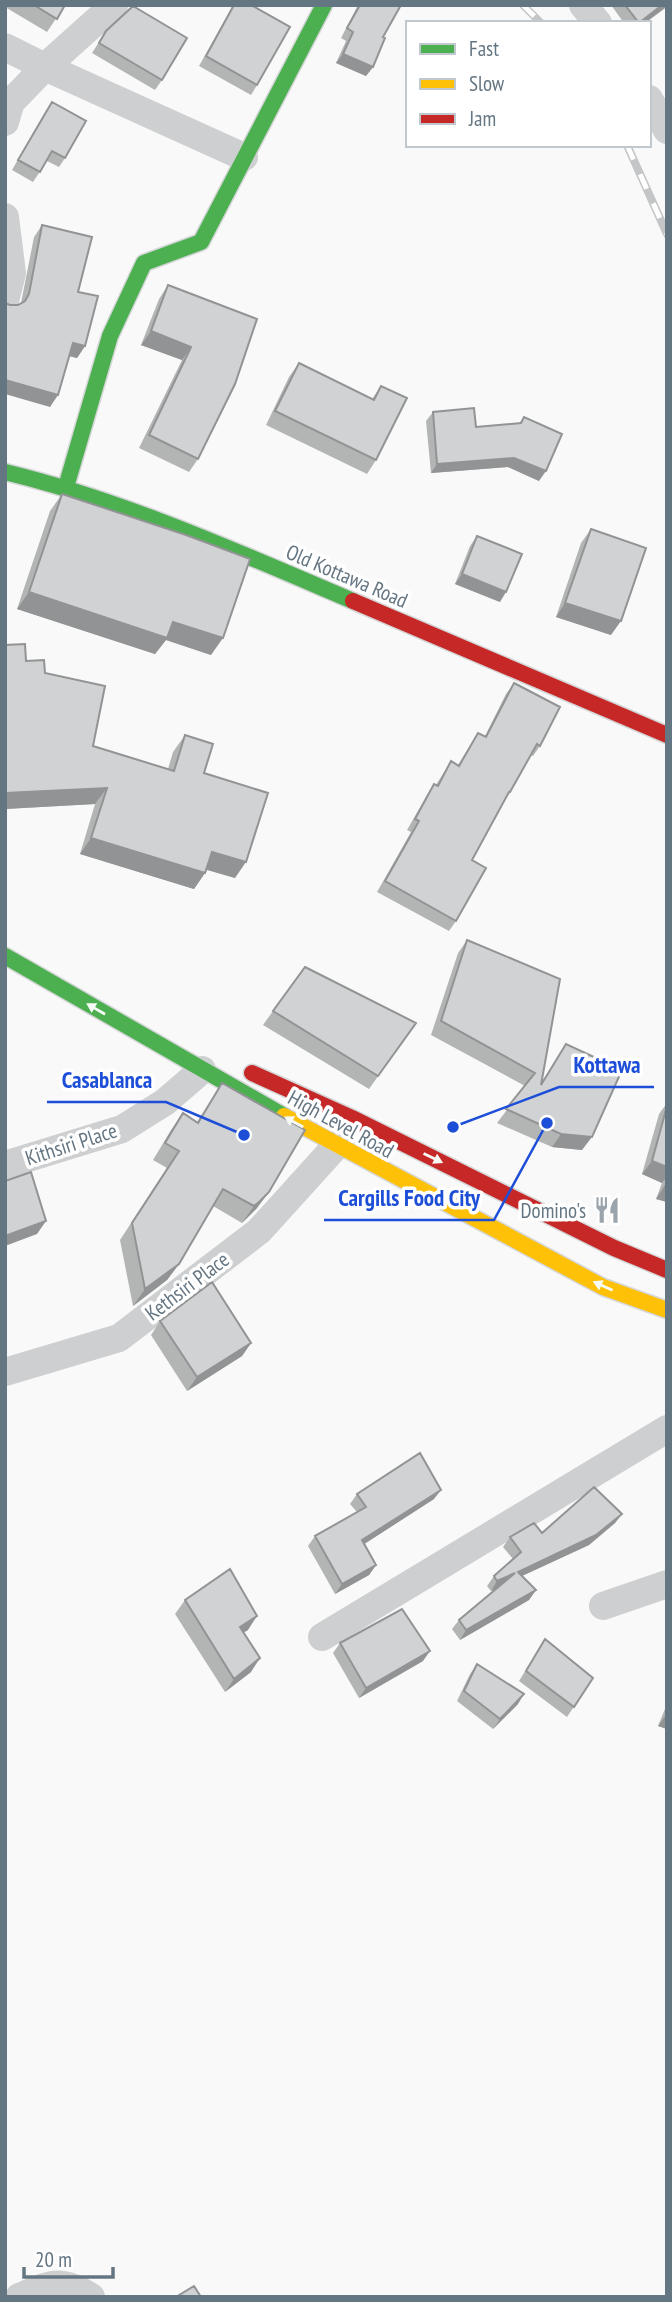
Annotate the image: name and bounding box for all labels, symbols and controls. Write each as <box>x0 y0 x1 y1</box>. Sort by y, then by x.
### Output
legend <box>406 21 651 147</box>
text: Fast <box>469 35 499 62</box>
text: Slow <box>469 70 505 97</box>
text: Jam <box>468 105 496 132</box>
street label: Old Kottawa Road <box>282 538 412 614</box>
one-way arrow <box>87 1003 106 1015</box>
callout: Kottawa <box>559 1043 654 1087</box>
text: Kottawa <box>573 1050 641 1079</box>
callout: Casablanca <box>47 1058 166 1102</box>
text: Casablanca <box>62 1065 152 1094</box>
street label: High Level Road <box>283 1084 399 1164</box>
street label: Kithsiri Place <box>22 1116 120 1172</box>
one-way arrow <box>284 1116 303 1128</box>
one-way arrow <box>423 1152 443 1163</box>
callout: Cargills Food City <box>324 1176 494 1220</box>
text: Cargills Food City <box>338 1183 481 1212</box>
restaurant icon: Domino's <box>592 1195 622 1225</box>
place label: Domino's <box>521 1197 586 1224</box>
street label: Kethsiri Place <box>140 1246 234 1326</box>
one-way arrow <box>593 1280 613 1292</box>
scale bar <box>24 2236 114 2280</box>
text: 20 m <box>35 2246 72 2273</box>

